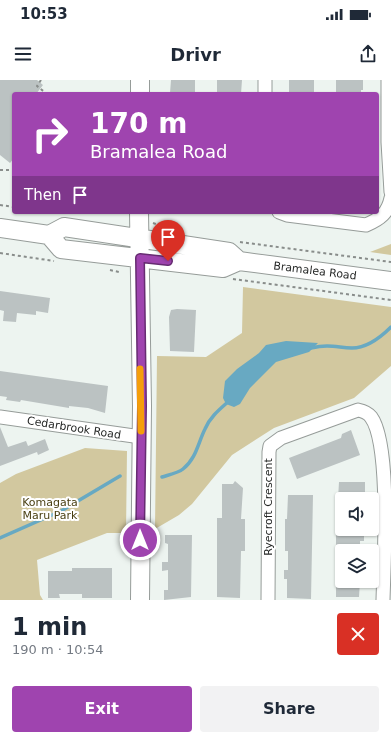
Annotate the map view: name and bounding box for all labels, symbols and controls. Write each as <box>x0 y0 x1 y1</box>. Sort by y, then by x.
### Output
text: 10:53 <box>20 5 68 23</box>
icon: menu <box>12 43 34 65</box>
icon: share <box>357 43 379 65</box>
text: Drivr <box>170 44 221 65</box>
text: 170 m <box>90 107 187 140</box>
icon: right <box>24 108 76 160</box>
text: Bramalea Road <box>90 141 227 162</box>
icon: arrive <box>69 184 91 206</box>
text: Then <box>24 186 61 204</box>
pin <box>151 220 185 261</box>
icon: arrive <box>157 226 179 248</box>
street label: Bramalea Road <box>273 259 357 283</box>
street label: Cedarbrook Road <box>26 414 122 442</box>
street label: Ryecroft Crescent <box>262 458 275 556</box>
map controls <box>335 492 379 588</box>
button: sound <box>335 492 379 536</box>
park label: Komagata Maru Park <box>22 496 78 522</box>
position arrow <box>119 519 161 561</box>
button: layers <box>335 544 379 588</box>
text: 1 min <box>12 613 87 641</box>
button: close <box>337 613 379 655</box>
text: 190 m · 10:54 <box>12 642 103 657</box>
button: Exit <box>12 686 192 732</box>
button: Share <box>200 686 379 732</box>

